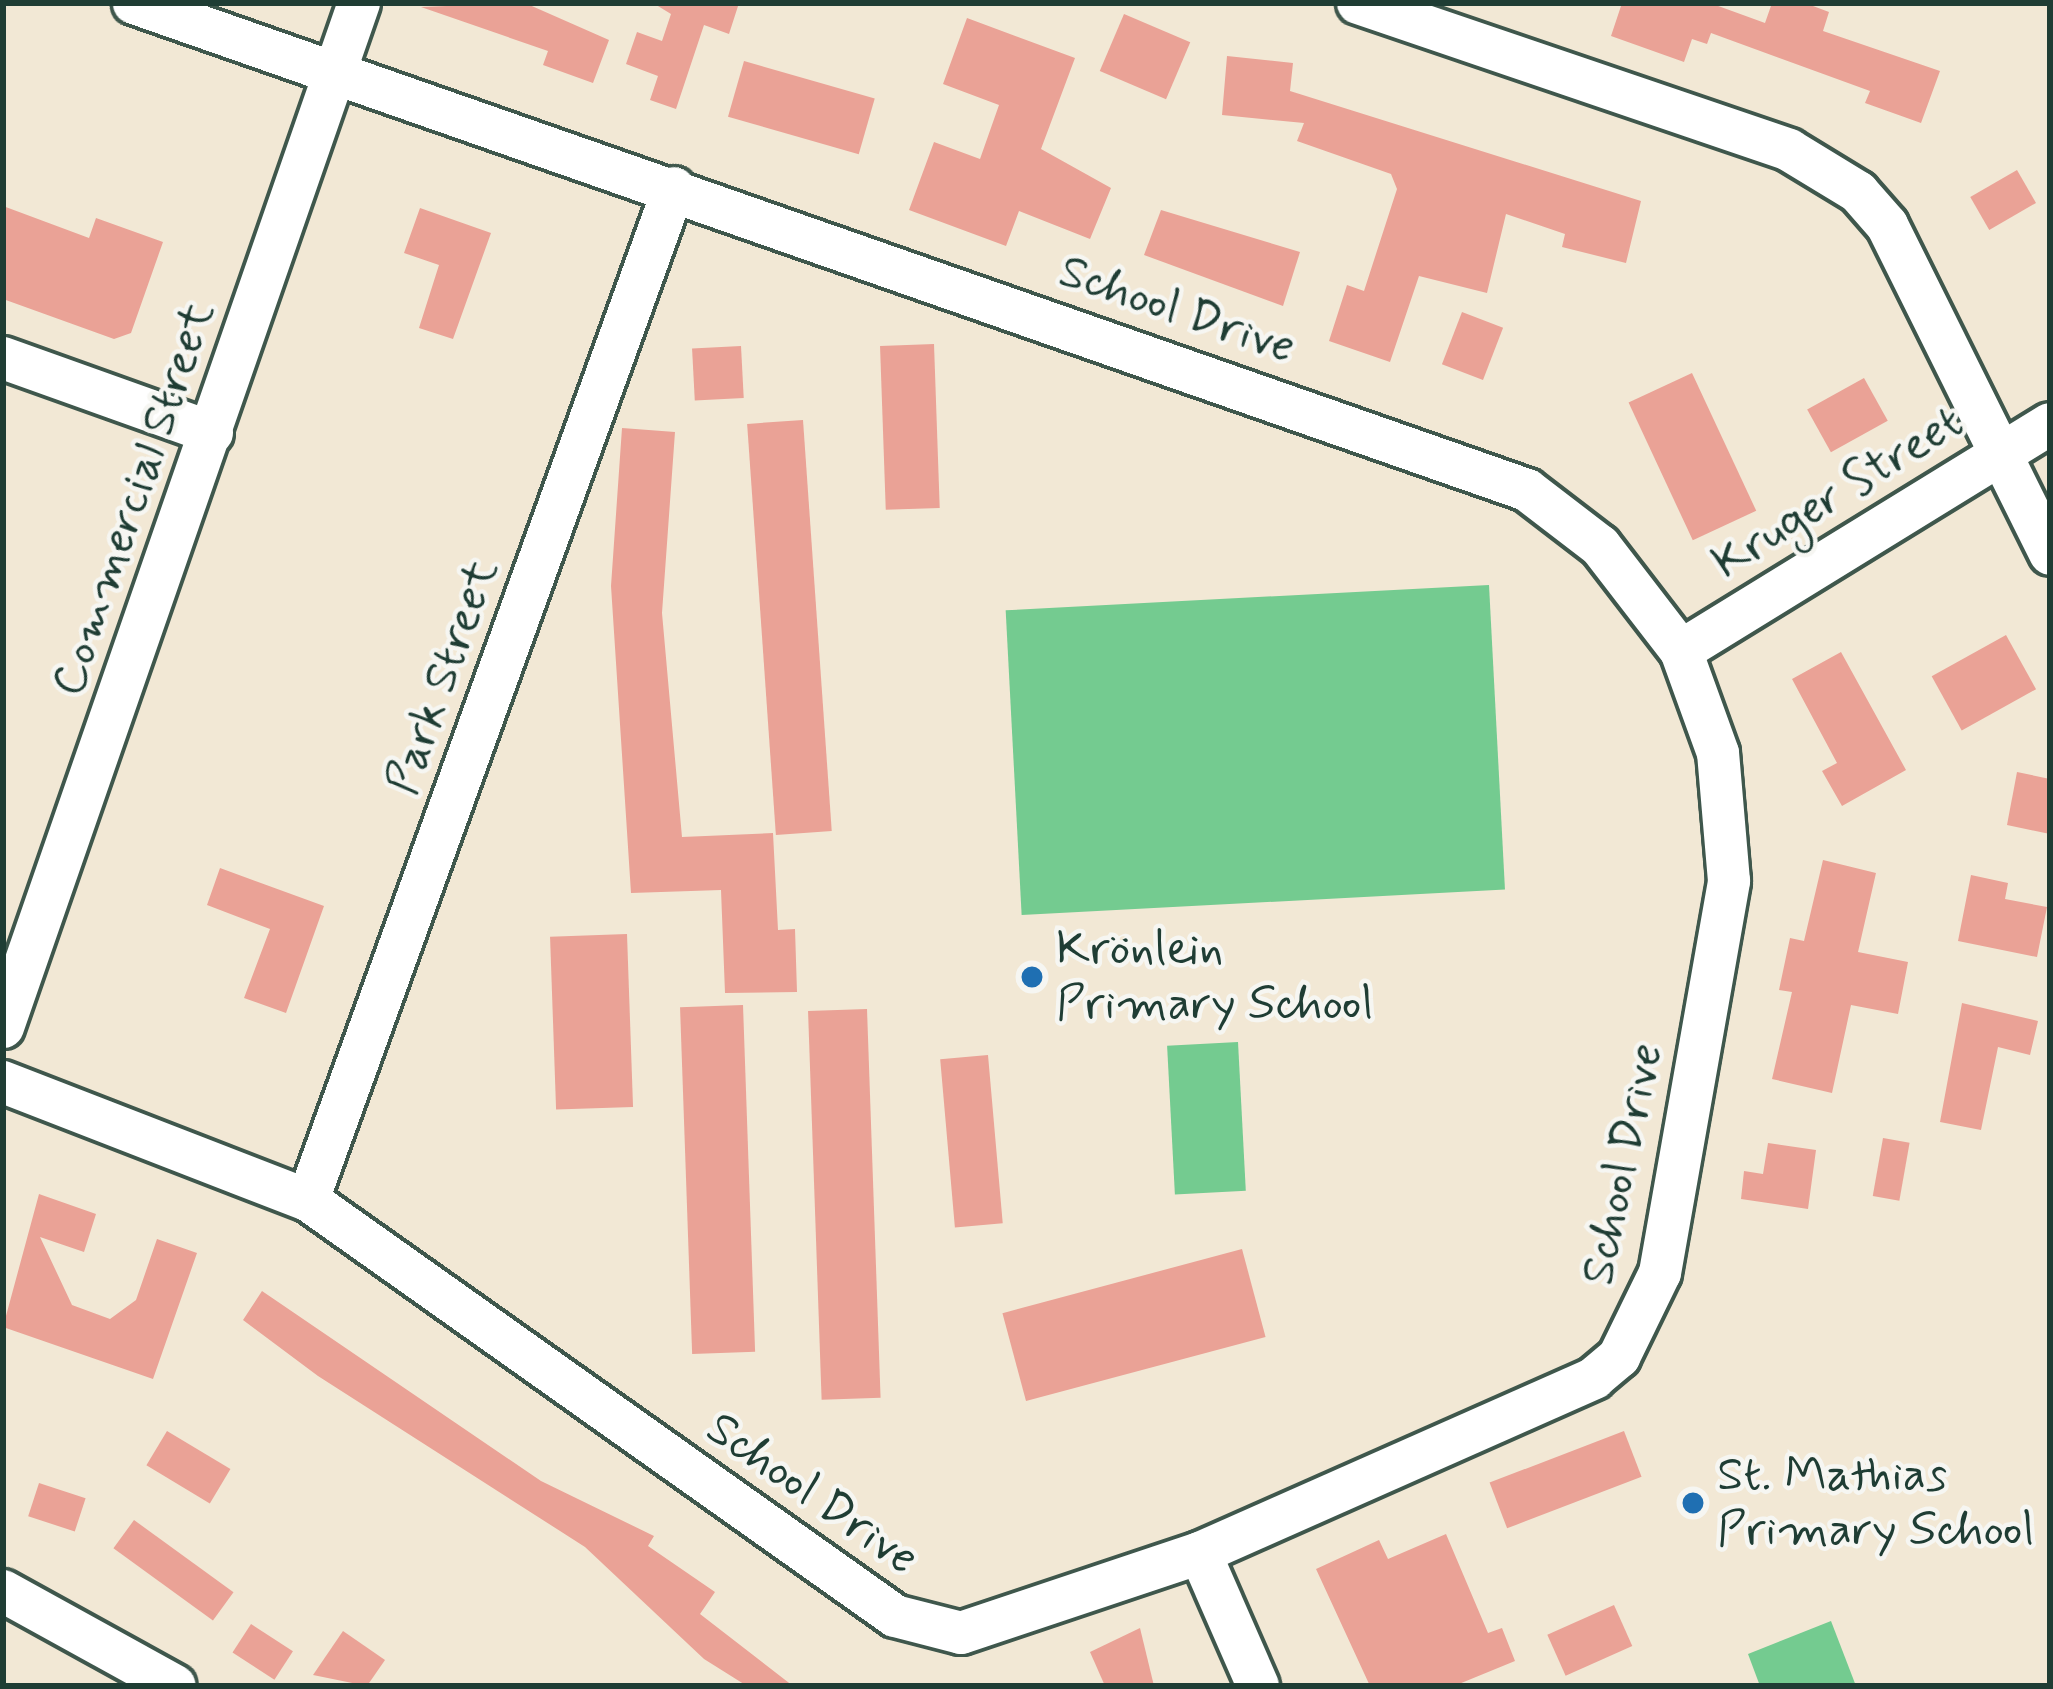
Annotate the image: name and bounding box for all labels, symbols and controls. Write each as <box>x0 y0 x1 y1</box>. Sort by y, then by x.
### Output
street label: School Drive <box>1053 243 1301 377</box>
street label: Commercial Street <box>40 294 228 704</box>
street label: Kruger Street <box>1699 391 1977 595</box>
street label: Park Street <box>374 552 512 802</box>
place label: Krönlein Primary School <box>1056 920 1373 1033</box>
marker: Krönlein Primary School <box>1019 964 1045 990</box>
street label: School Drive <box>1570 1039 1676 1289</box>
street label: School Drive <box>696 1401 928 1587</box>
place label: St. Mathias Primary School <box>1717 1446 2034 1559</box>
marker: St. Mathias Primary School <box>1680 1490 1706 1516</box>

